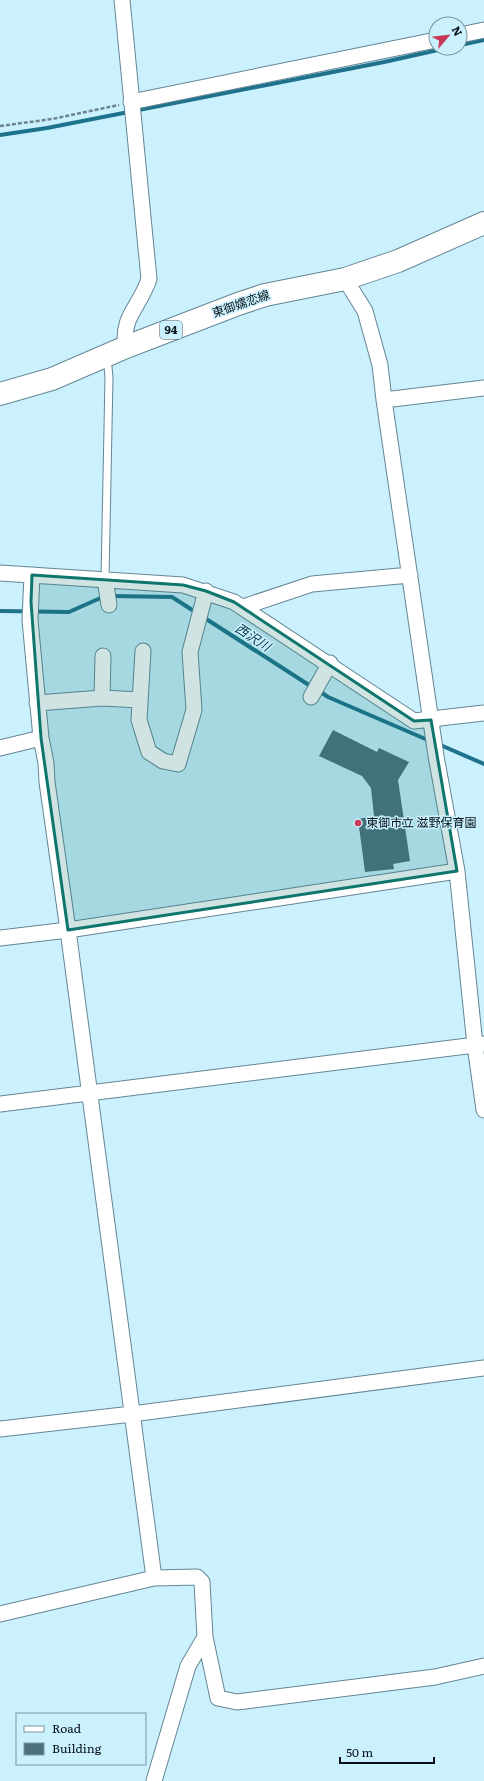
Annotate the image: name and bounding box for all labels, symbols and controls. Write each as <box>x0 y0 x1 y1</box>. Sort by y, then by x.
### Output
north arrow <box>428 16 468 56</box>
text: N <box>448 23 467 39</box>
street label: 東御嬬恋線 <box>209 285 272 321</box>
road number: 94 <box>160 321 182 339</box>
water label: 西沢川 <box>232 618 276 656</box>
place label: 東御市立 滋野保育園 <box>366 813 476 831</box>
marker: 東御市立 滋野保育園 <box>353 818 363 828</box>
legend <box>16 1713 146 1765</box>
text: Road <box>52 1719 82 1737</box>
text: Building <box>52 1739 102 1757</box>
scale bar <box>340 1739 434 1765</box>
text: 50 m <box>346 1743 373 1761</box>

